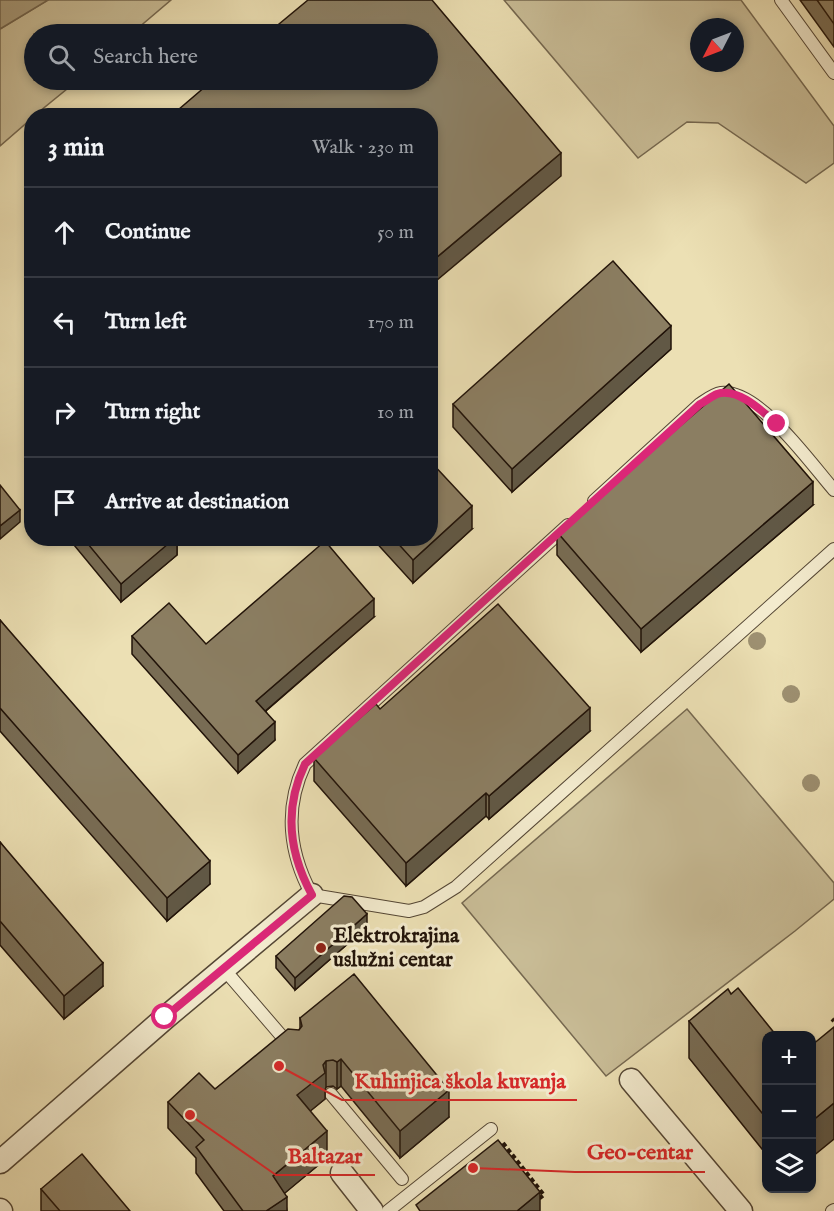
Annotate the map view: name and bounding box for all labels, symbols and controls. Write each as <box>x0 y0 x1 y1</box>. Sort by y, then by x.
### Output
north arrow <box>690 18 744 72</box>
search box <box>24 24 438 90</box>
icon: search <box>45 41 78 74</box>
text: Search here <box>93 43 198 71</box>
text: 3 min <box>48 131 104 164</box>
text: Walk · 230 m <box>312 135 414 160</box>
icon: ahead <box>48 216 81 249</box>
text: Continue <box>105 218 191 246</box>
text: 50 m <box>377 220 414 245</box>
icon: left <box>48 306 81 339</box>
text: Turn left <box>105 308 187 336</box>
text: 170 m <box>368 310 414 335</box>
icon: right <box>48 396 81 429</box>
text: Turn right <box>105 398 200 426</box>
text: 10 m <box>377 400 414 425</box>
route end <box>763 410 789 436</box>
icon: arrive <box>48 486 81 519</box>
text: Arrive at destination <box>105 488 289 516</box>
place label: Elektrokrajina uslužni centar <box>333 923 460 974</box>
marker: Elektrokrajina uslužni centar <box>314 941 328 955</box>
route start <box>151 1003 177 1029</box>
map controls <box>762 1031 816 1193</box>
button: + <box>762 1031 816 1085</box>
callout: Kuhinjica škola kuvanja <box>342 1060 577 1100</box>
text: Kuhinjica škola kuvanja <box>354 1068 566 1096</box>
button: − <box>762 1085 816 1139</box>
callout: Geo-centar <box>575 1132 705 1172</box>
callout: Baltazar <box>276 1135 375 1175</box>
text: Geo-centar <box>587 1139 694 1167</box>
button: layers <box>762 1139 816 1193</box>
text: Baltazar <box>288 1143 363 1171</box>

